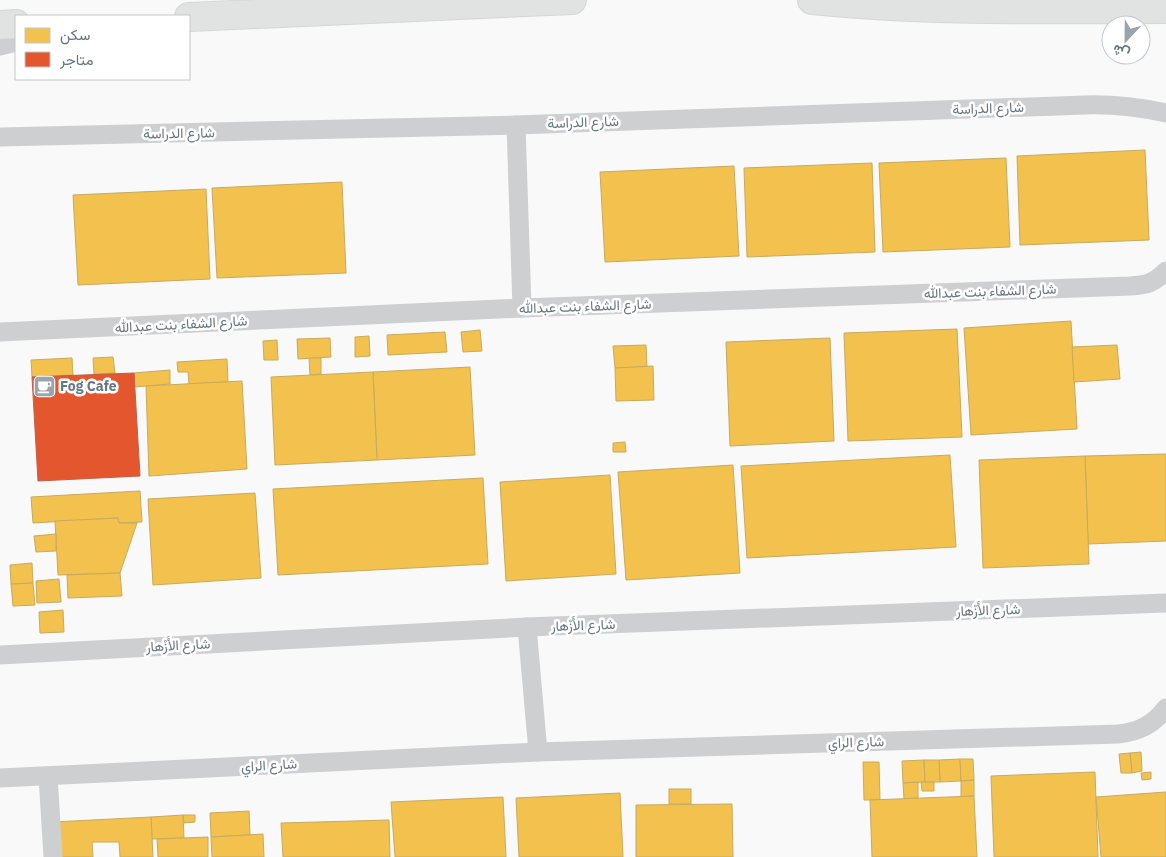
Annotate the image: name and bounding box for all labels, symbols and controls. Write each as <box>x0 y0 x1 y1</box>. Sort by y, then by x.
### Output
legend <box>15 15 190 80</box>
north arrow <box>1101 15 1151 65</box>
text: سكن <box>60 25 90 45</box>
text: ش <box>1110 40 1132 64</box>
text: متاجر <box>59 50 94 69</box>
street label: شارع الدراسة <box>952 98 1024 120</box>
street label: شارع الدراسة <box>547 112 619 134</box>
street label: شارع الدراسة <box>143 123 215 145</box>
street label: شارع الشفاء بنت عبدالله <box>923 280 1057 304</box>
street label: شارع الشفاء بنت عبدالله <box>518 295 652 319</box>
street label: شارع الشفاء بنت عبدالله <box>114 312 248 338</box>
cafe icon: Fog Cafe <box>32 374 56 398</box>
place label: Fog Cafe <box>60 377 117 395</box>
street label: شارع الأَزْهار <box>954 599 1021 622</box>
street label: شارع الأَزْهار <box>549 614 616 637</box>
street label: شارع الأَزْهار <box>144 633 211 658</box>
street label: شارع الراي <box>828 732 885 755</box>
street label: شارع الراي <box>240 755 298 778</box>

